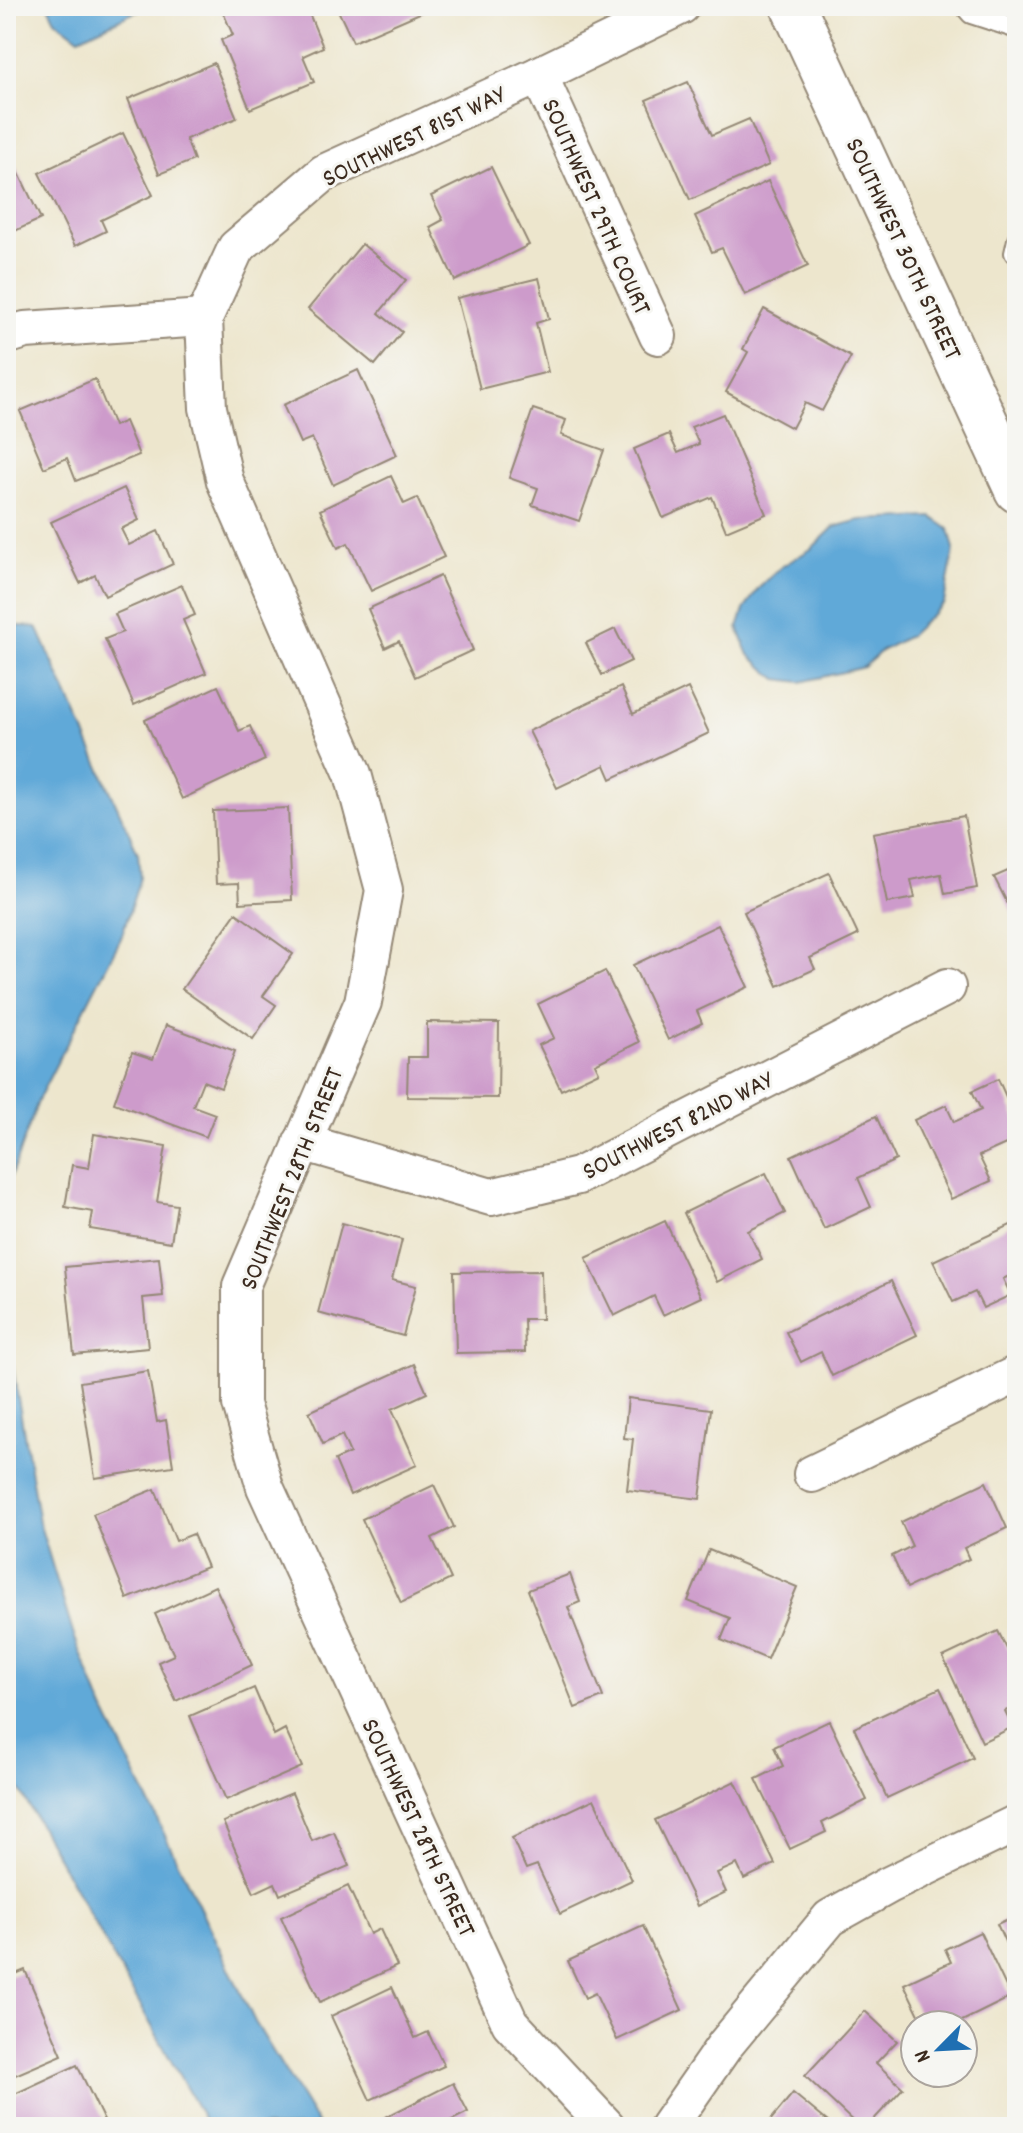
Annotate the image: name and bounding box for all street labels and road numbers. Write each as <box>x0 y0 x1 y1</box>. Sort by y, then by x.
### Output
street label: SOUTHWEST 81ST WAY <box>317 77 514 199</box>
street label: SOUTHWEST 29TH COURT <box>530 93 659 322</box>
street label: SOUTHWEST 30TH STREET <box>834 132 970 367</box>
street label: SOUTHWEST 28TH STREET <box>232 1062 355 1296</box>
street label: SOUTHWEST 82ND WAY <box>577 1062 782 1191</box>
street label: SOUTHWEST 28TH STREET <box>350 1713 484 1944</box>

